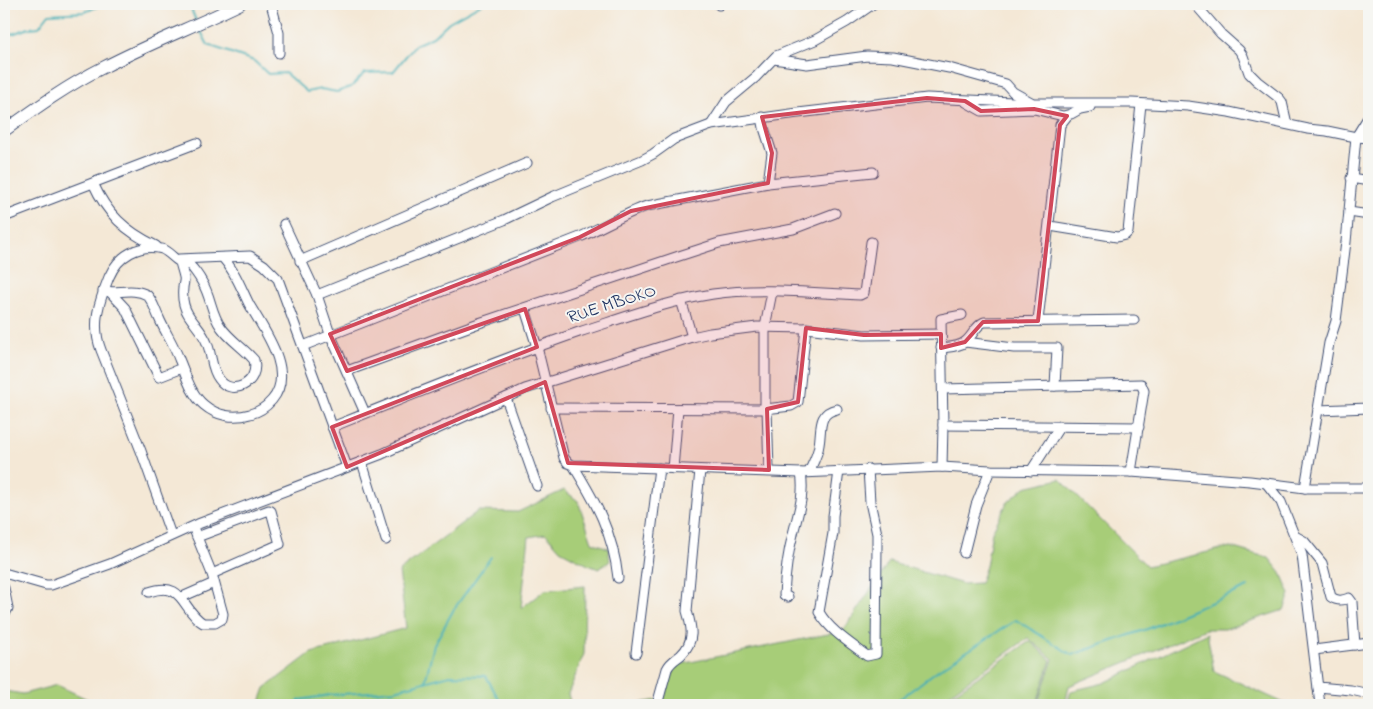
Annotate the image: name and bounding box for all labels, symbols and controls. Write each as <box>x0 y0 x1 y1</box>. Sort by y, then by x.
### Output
street label: RUE MBOKO <box>564 278 660 332</box>

